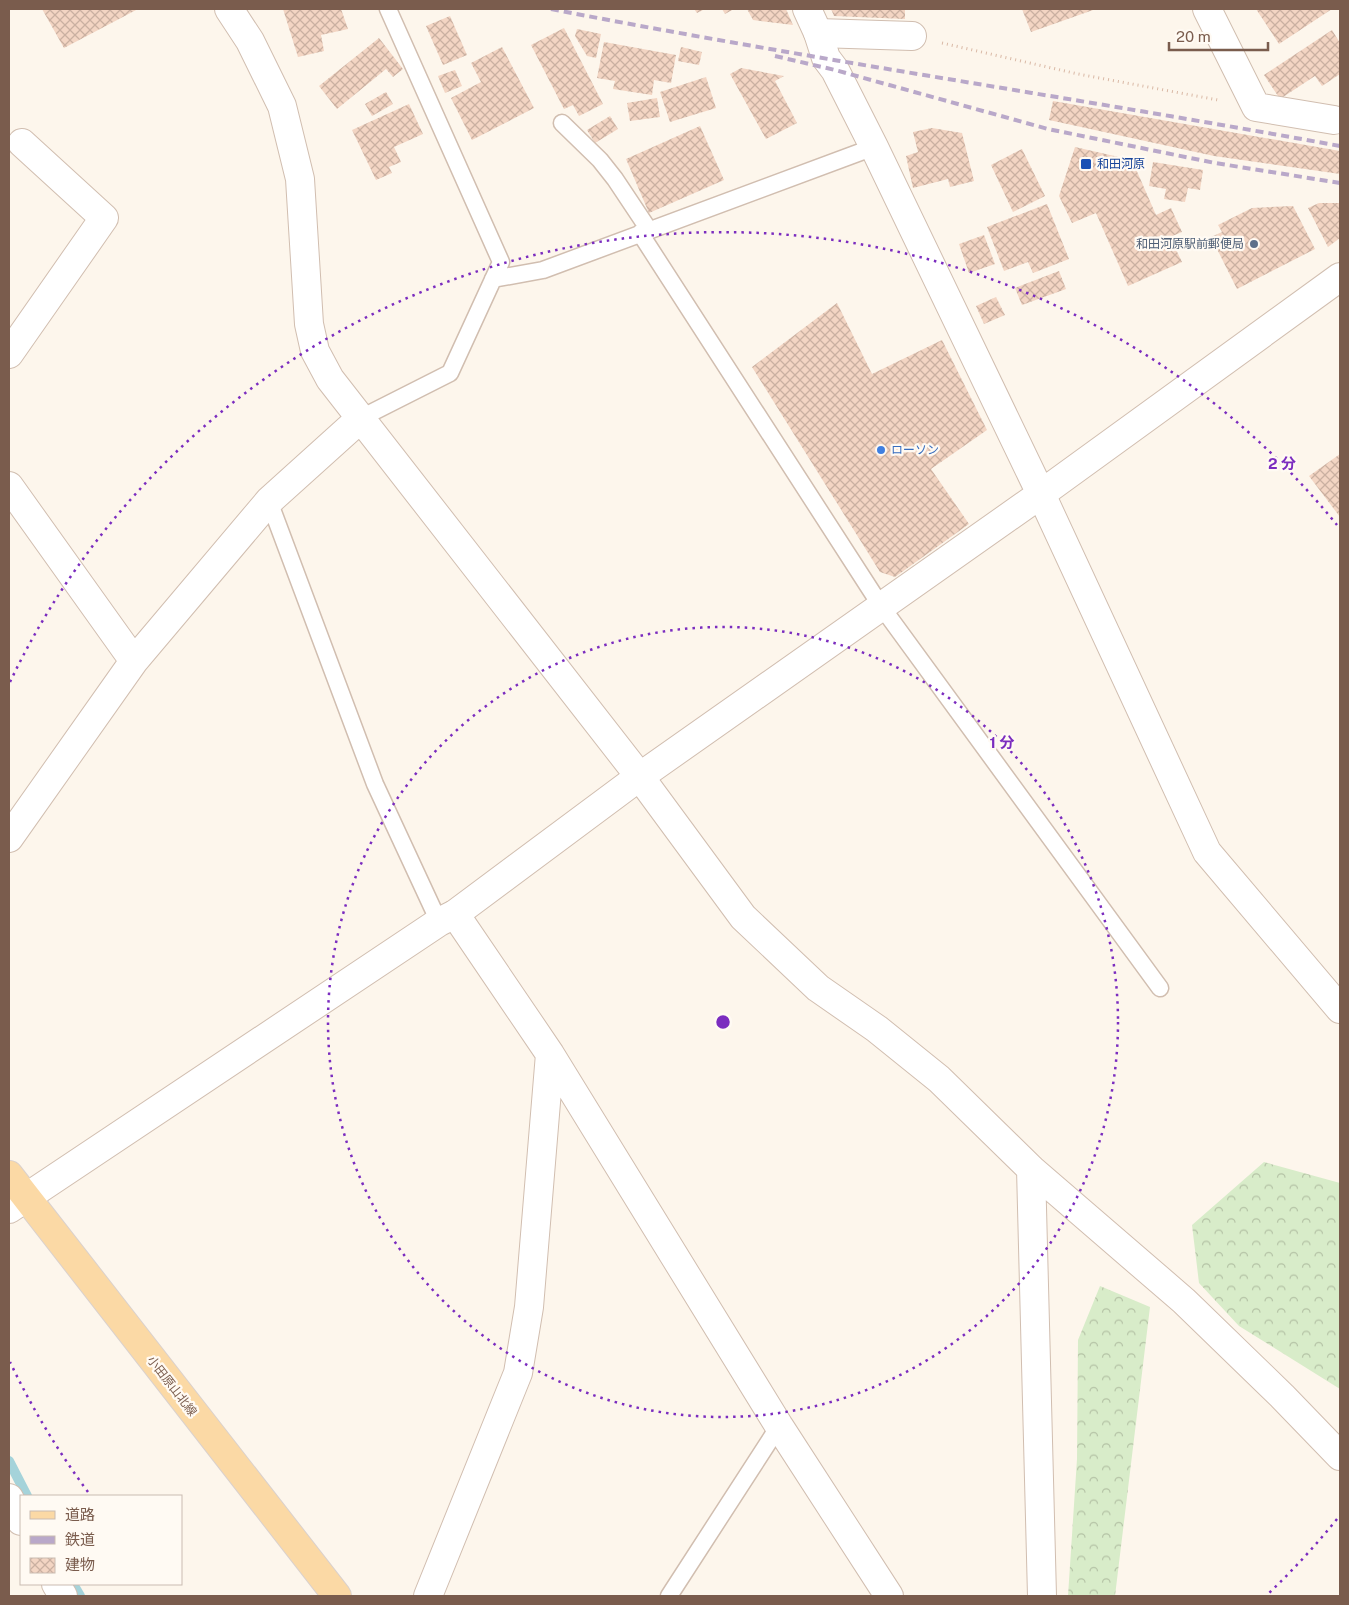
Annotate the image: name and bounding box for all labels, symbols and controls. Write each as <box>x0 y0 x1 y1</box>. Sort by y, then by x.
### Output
scale bar <box>1169 20 1268 52</box>
text: 20 m <box>1176 28 1211 45</box>
marker: 和田河原 <box>1079 157 1093 171</box>
place label: 和田河原 <box>1097 157 1145 171</box>
place label: 和田河原駅前郵便局 <box>1136 237 1244 251</box>
marker: 和田河原駅前郵便局 <box>1248 238 1260 250</box>
place label: ローソン <box>891 443 939 457</box>
marker: ローソン <box>875 444 887 456</box>
text: 2 分 <box>1268 455 1296 472</box>
text: 1 分 <box>990 734 1014 751</box>
centre of rings <box>714 1013 732 1031</box>
street label: 小田原山北線 <box>144 1353 200 1419</box>
legend <box>20 1495 182 1585</box>
text: 道路 <box>65 1506 95 1523</box>
text: 鉄道 <box>65 1531 95 1548</box>
text: 建物 <box>65 1556 95 1573</box>

